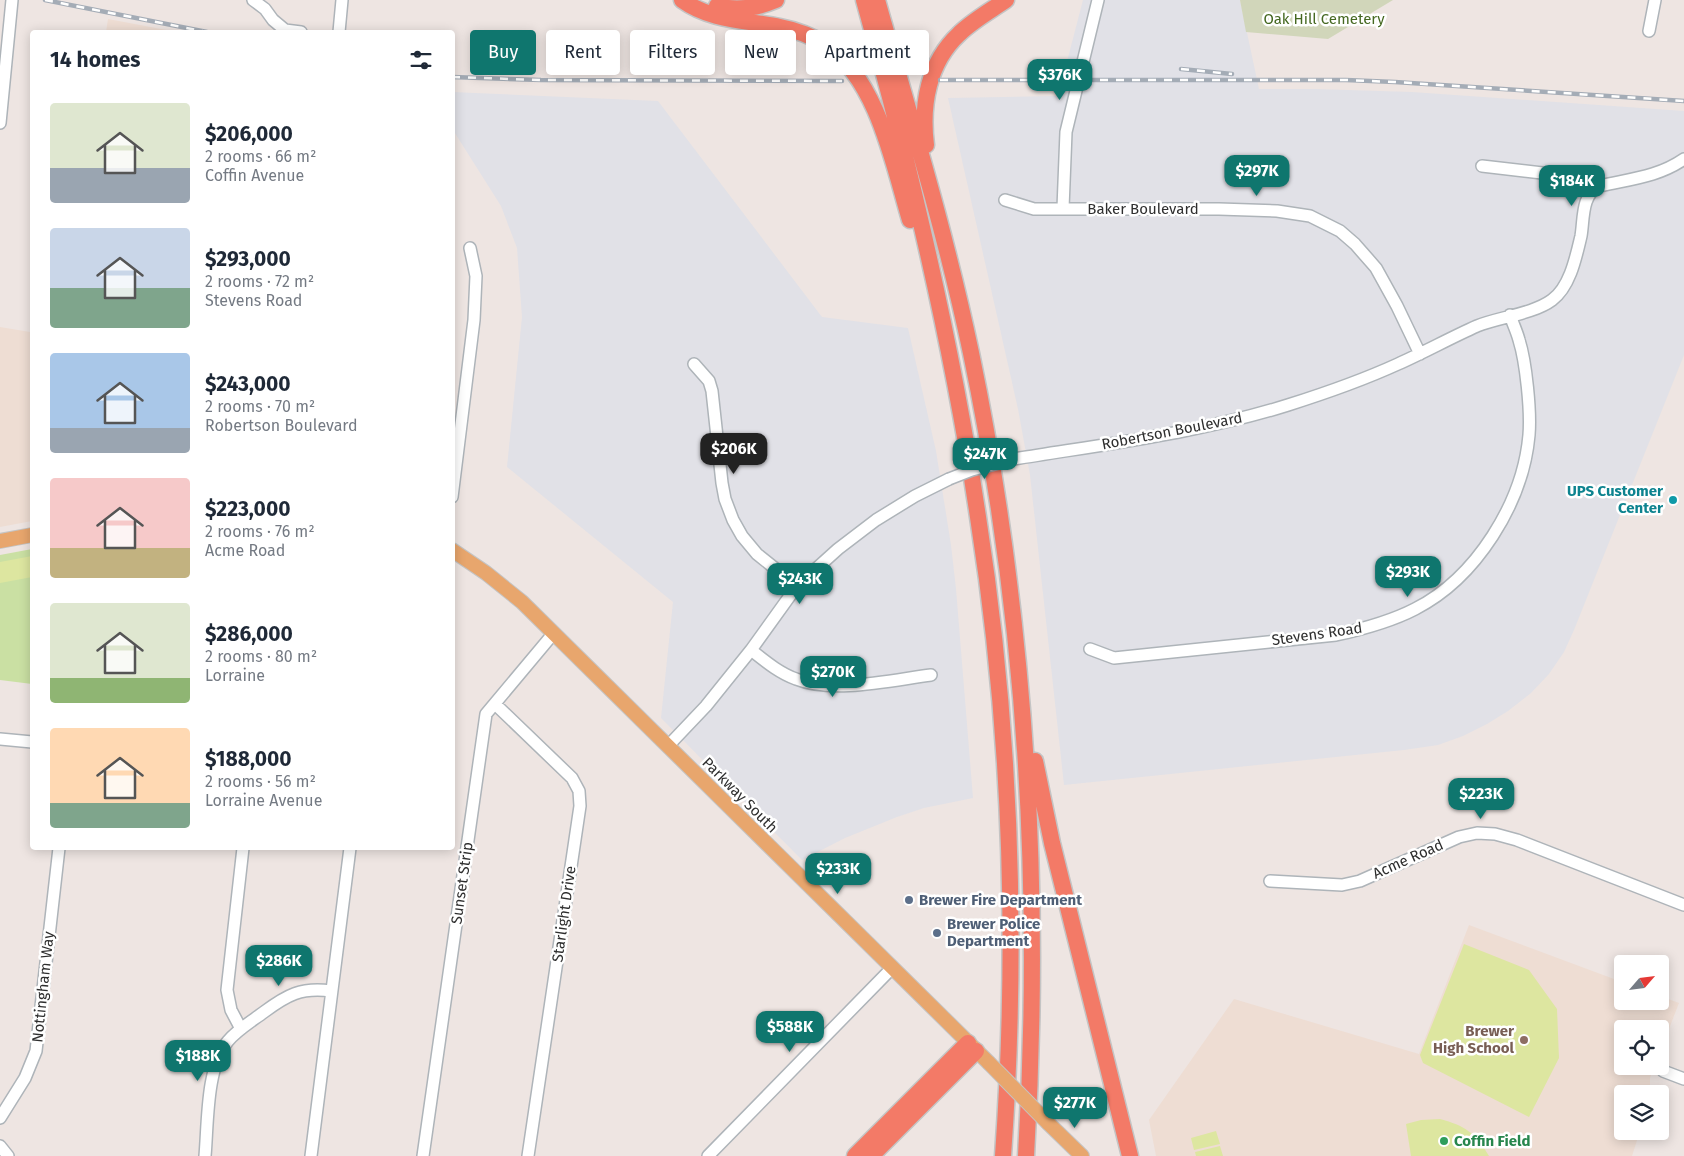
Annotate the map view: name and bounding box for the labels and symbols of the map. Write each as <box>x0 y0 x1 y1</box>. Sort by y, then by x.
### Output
park label: Oak Hill Cemetery <box>1263 10 1385 28</box>
pin: $376K <box>1025 58 1095 101</box>
pin: $297K <box>1222 154 1292 197</box>
pin: $184K <box>1537 164 1607 207</box>
street label: Baker Boulevard <box>1087 200 1199 218</box>
street label: Robertson Boulevard <box>1100 409 1244 453</box>
pin: $206K <box>699 432 769 475</box>
pin: $247K <box>950 438 1020 480</box>
place label: UPS Customer Center <box>1567 482 1664 517</box>
marker: UPS Customer Center <box>1667 494 1679 506</box>
pin: $293K <box>1373 556 1443 598</box>
pin: $243K <box>765 562 835 605</box>
street label: Stevens Road <box>1271 619 1363 649</box>
pin: $270K <box>798 656 868 698</box>
street label: Parkway South <box>699 754 781 836</box>
pin: $223K <box>1446 778 1516 820</box>
street label: Acme Road <box>1370 835 1446 883</box>
street label: Sunset Strip <box>447 841 477 925</box>
pin: $233K <box>803 852 873 895</box>
street label: Starlight Drive <box>548 865 580 963</box>
place label: Brewer Fire Department <box>919 891 1082 909</box>
marker: Brewer Fire Department <box>903 894 915 906</box>
place label: Brewer Police Department <box>947 915 1040 950</box>
marker: Brewer Police Department <box>931 927 943 939</box>
street label: Nottingham Way <box>28 930 58 1043</box>
pin: $286K <box>244 944 314 987</box>
north arrow <box>1614 955 1669 1010</box>
pin: $588K <box>755 1010 825 1053</box>
place label: Brewer High School <box>1433 1022 1515 1057</box>
marker: Brewer High School <box>1518 1034 1530 1046</box>
pin: $188K <box>163 1040 233 1082</box>
pin: $277K <box>1040 1086 1110 1129</box>
place label: Coffin Field <box>1454 1132 1530 1150</box>
marker: Coffin Field <box>1438 1135 1450 1147</box>

